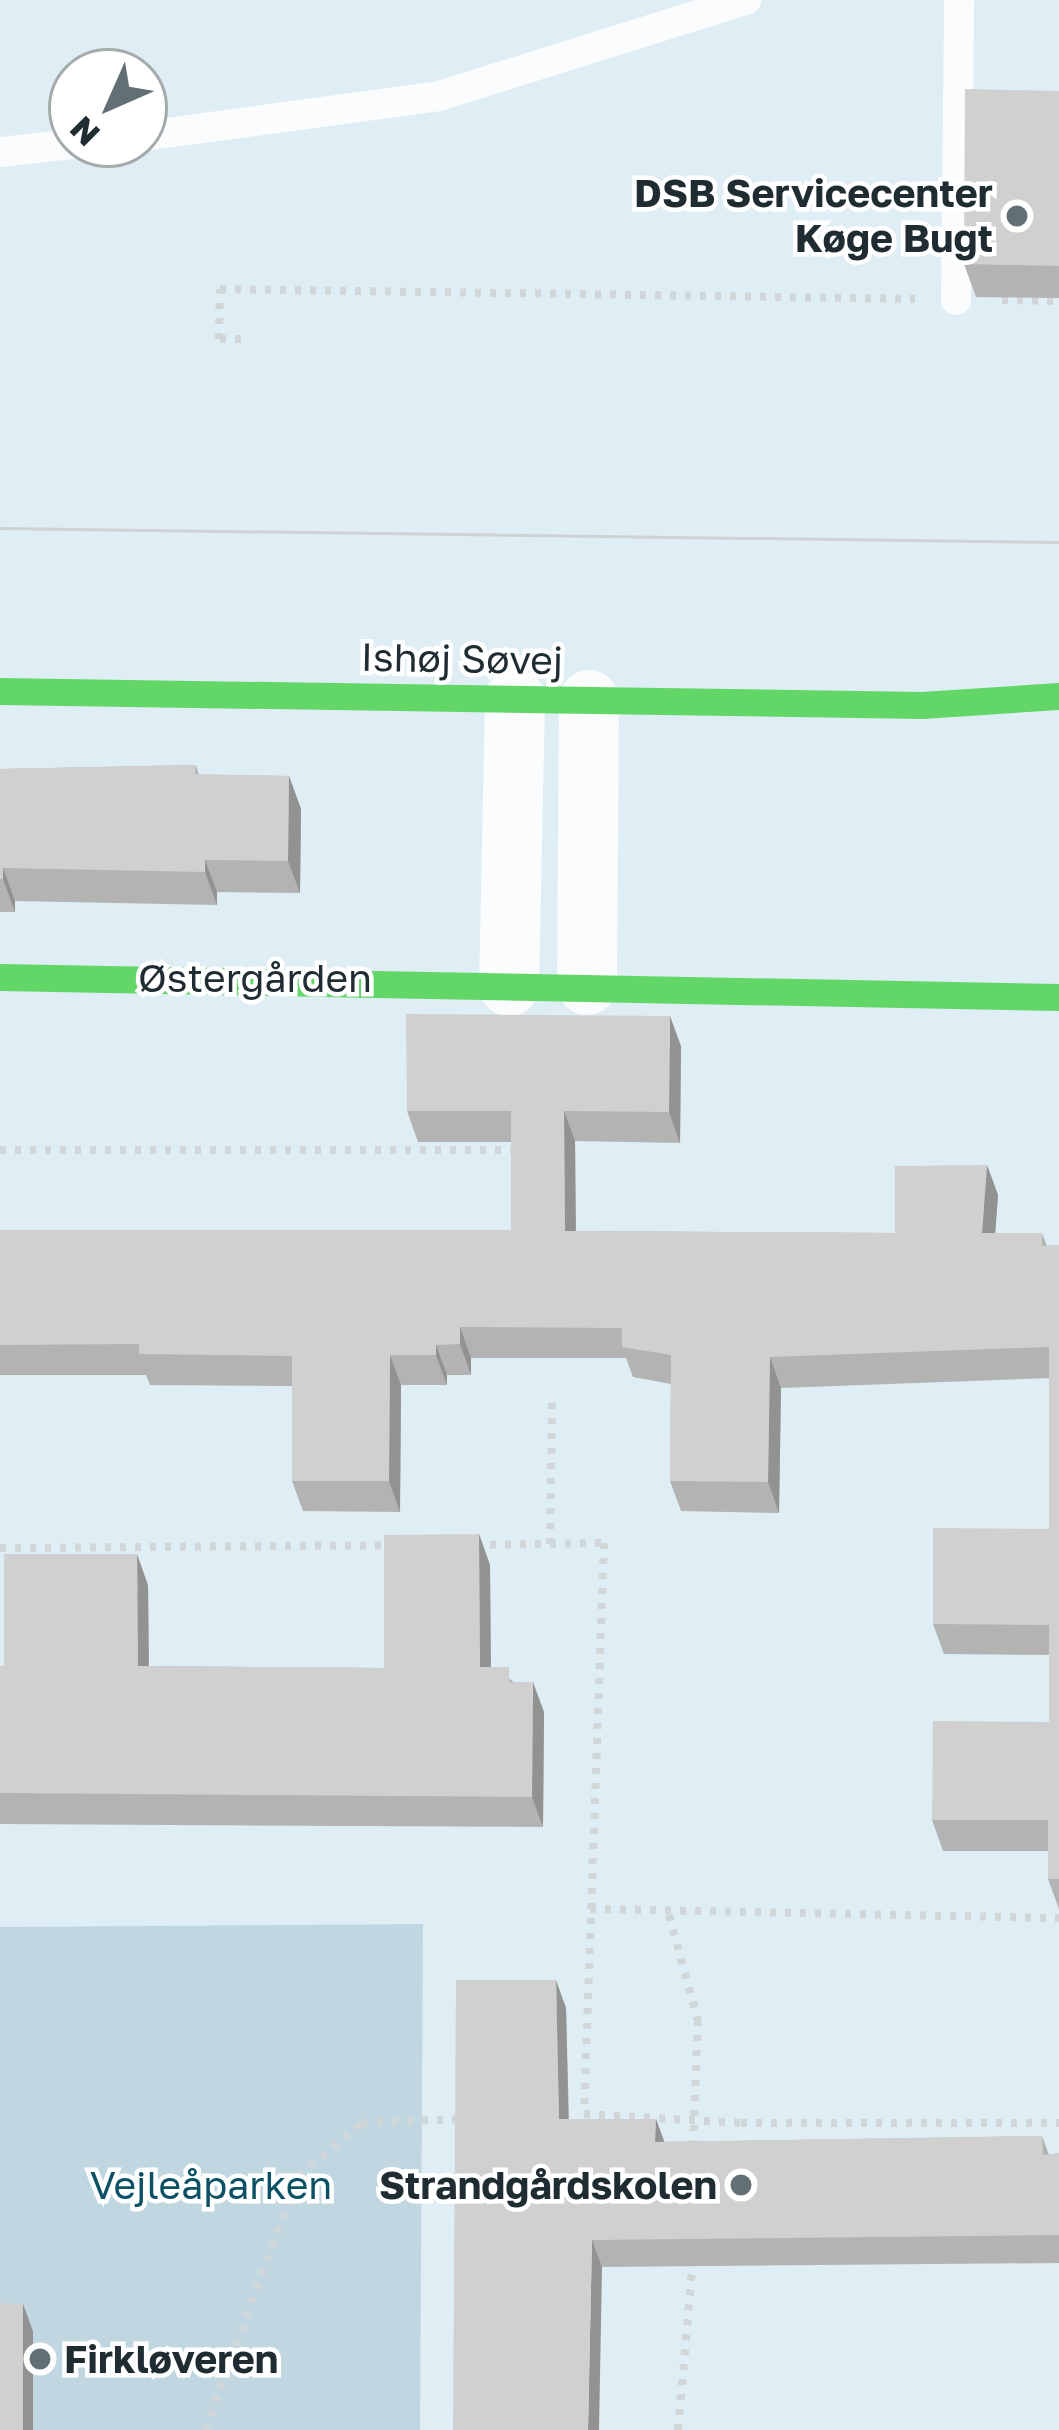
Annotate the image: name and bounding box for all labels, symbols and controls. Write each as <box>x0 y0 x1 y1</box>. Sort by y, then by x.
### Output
north arrow <box>48 48 168 168</box>
text: N <box>62 109 107 154</box>
place label: DSB Servicecenter Køge Bugt <box>634 171 993 262</box>
marker: DSB Servicecenter Køge Bugt <box>1004 203 1030 229</box>
street label: Ishøj Søvej <box>360 634 564 684</box>
street label: Østergården <box>138 955 372 1001</box>
park label: Vejleåparken <box>90 2162 332 2208</box>
place label: Strandgårdskolen <box>379 2162 717 2208</box>
marker: Strandgårdskolen <box>728 2172 754 2198</box>
place label: Firkløveren <box>64 2336 278 2382</box>
marker: Firkløveren <box>27 2346 53 2372</box>

